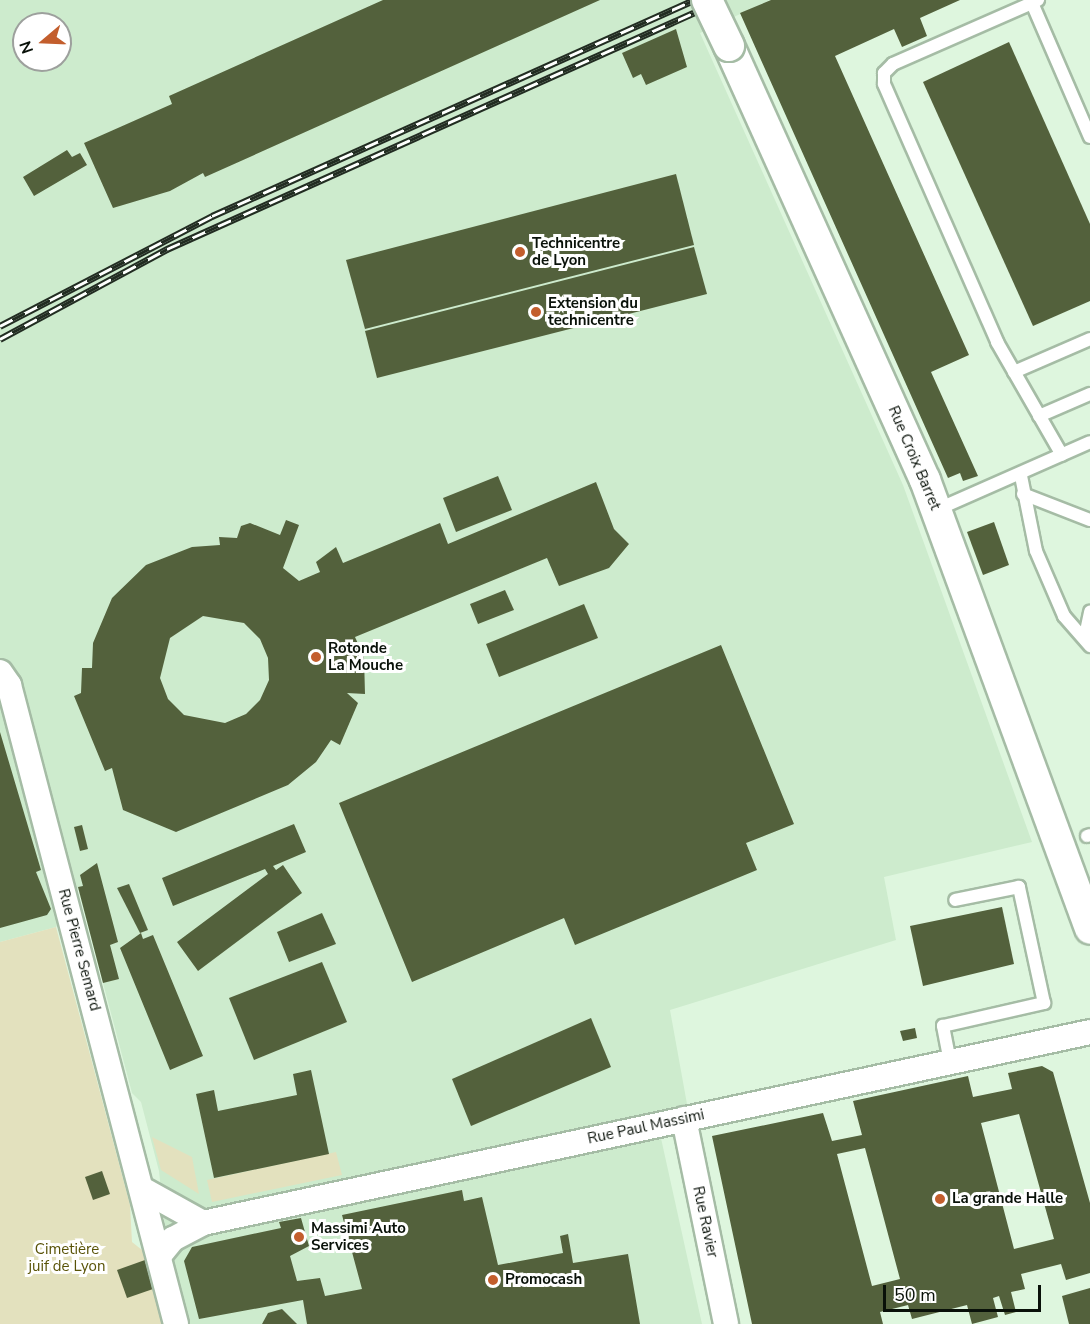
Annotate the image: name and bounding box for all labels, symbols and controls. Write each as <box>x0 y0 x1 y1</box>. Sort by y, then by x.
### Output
north arrow <box>12 12 72 72</box>
text: N <box>15 38 39 56</box>
place label: Technicentre de Lyon <box>532 234 620 269</box>
marker: Technicentre de Lyon <box>513 245 527 259</box>
place label: Extension du technicentre <box>548 294 638 329</box>
marker: Extension du technicentre <box>529 305 543 319</box>
street label: Rue Croix Barret <box>884 403 944 513</box>
place label: Rotonde La Mouche <box>328 639 403 674</box>
marker: Rotonde La Mouche <box>309 650 323 664</box>
street label: Rue Pierre Semard <box>54 887 104 1013</box>
street label: Rue Paul Massimi <box>586 1106 706 1148</box>
street label: Rue Ravier <box>689 1185 721 1259</box>
place label: La grande Halle <box>952 1190 1063 1208</box>
marker: La grande Halle <box>933 1192 947 1206</box>
place label: Massimi Auto Services <box>311 1219 406 1254</box>
marker: Massimi Auto Services <box>292 1230 306 1244</box>
park label: Cimetière juif de Lyon <box>29 1240 105 1275</box>
place label: Promocash <box>505 1271 582 1289</box>
marker: Promocash <box>486 1273 500 1287</box>
scale bar <box>886 1273 1044 1311</box>
text: 50 m <box>894 1283 936 1307</box>

